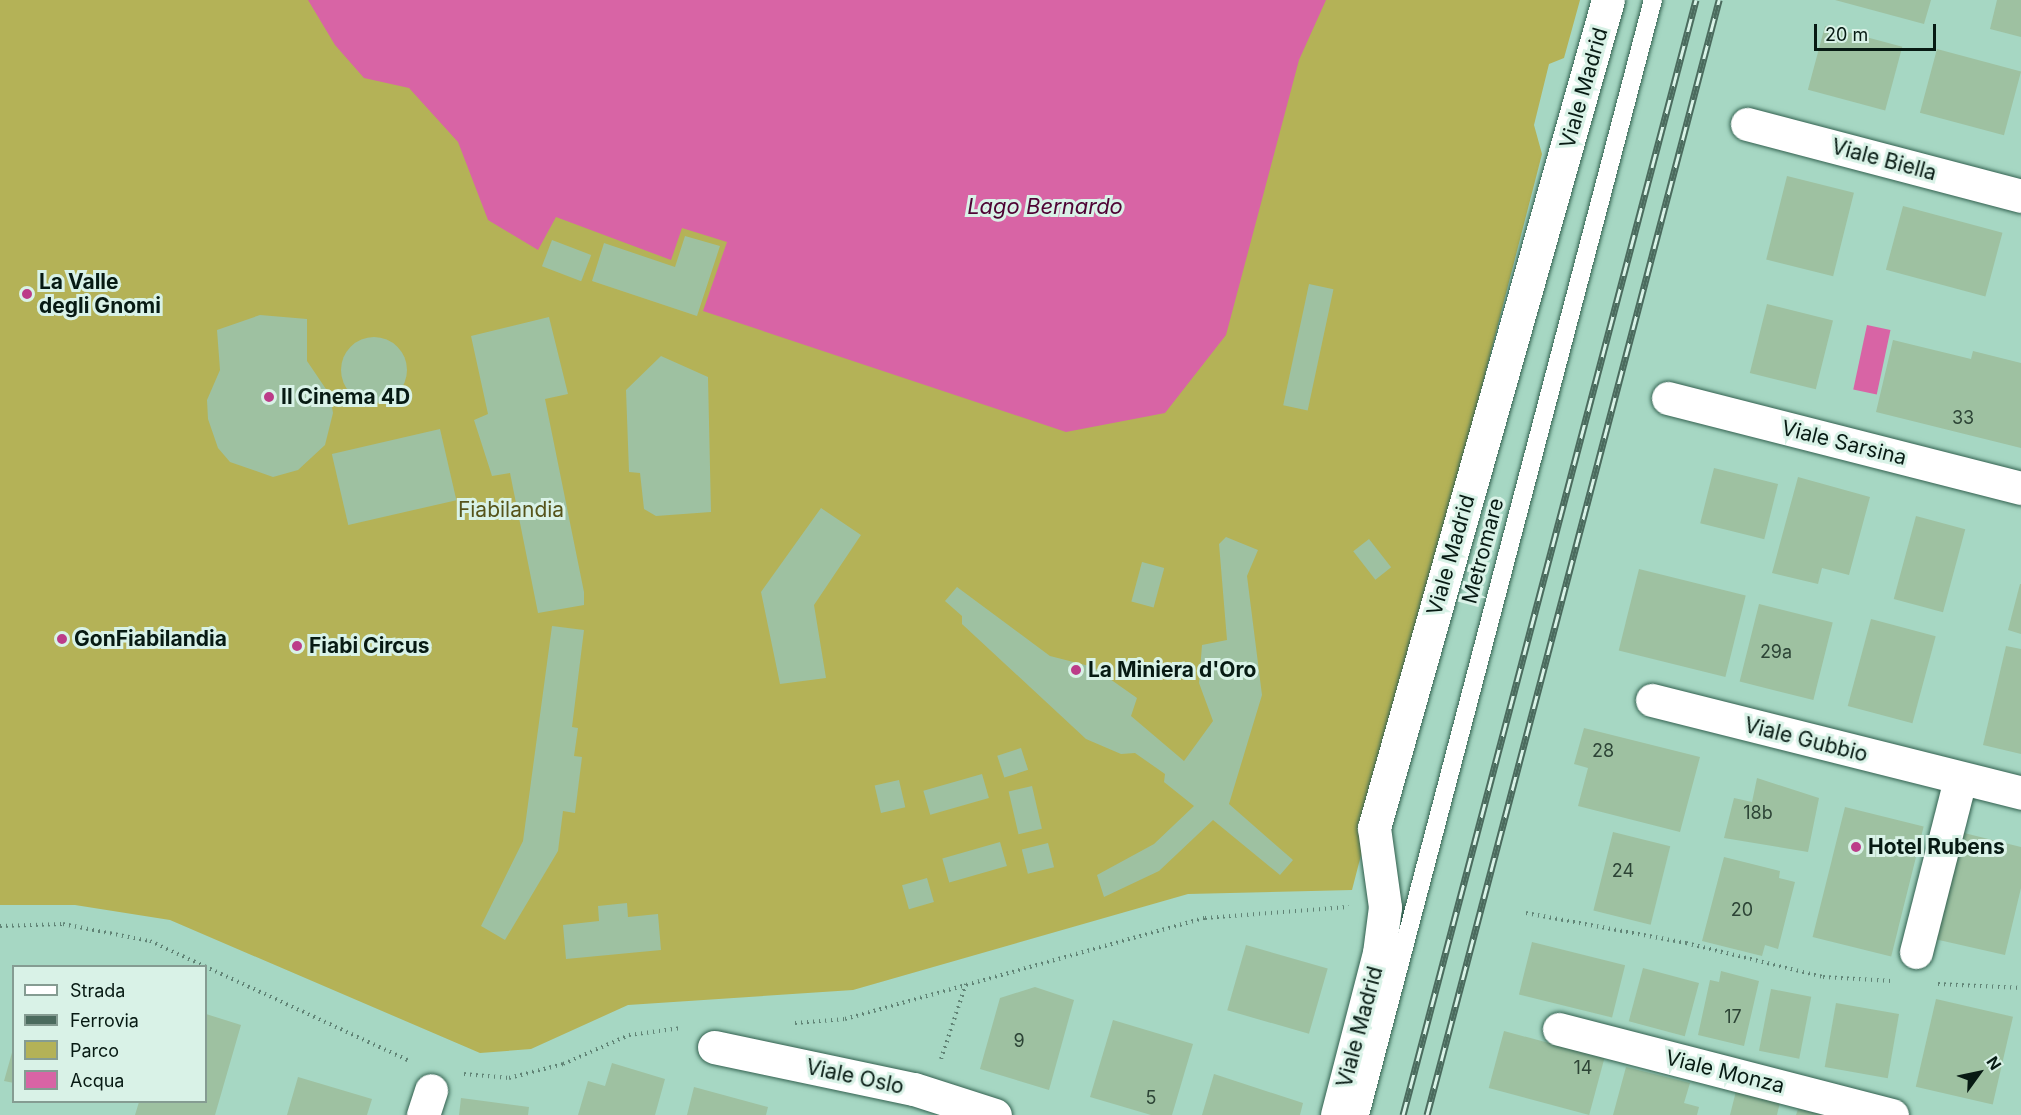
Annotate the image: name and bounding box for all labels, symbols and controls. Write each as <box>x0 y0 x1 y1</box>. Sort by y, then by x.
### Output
scale bar <box>1817 12 1938 50</box>
text: 20 m <box>1825 24 1868 45</box>
street label: Viale Madrid <box>1555 25 1613 151</box>
street label: Viale Biella <box>1829 134 1939 186</box>
water label: Lago Bernardo <box>967 194 1123 220</box>
place label: La Valle degli Gnomi <box>39 269 161 319</box>
marker: La Valle degli Gnomi <box>20 287 34 301</box>
place label: Il Cinema 4D <box>281 384 410 410</box>
marker: Il Cinema 4D <box>262 390 276 404</box>
house number: 33 <box>1952 407 1974 429</box>
street label: Viale Sarsina <box>1779 415 1909 471</box>
street label: Viale Madrid <box>1422 492 1480 618</box>
street label: Metromare <box>1457 495 1509 607</box>
park label: Fiabilandia <box>458 497 564 523</box>
place label: GonFiabilandia <box>74 626 227 652</box>
marker: GonFiabilandia <box>55 632 69 646</box>
place label: Fiabi Circus <box>309 633 430 659</box>
marker: Fiabi Circus <box>290 639 304 653</box>
house number: 29a <box>1760 641 1792 663</box>
place label: La Miniera d'Oro <box>1088 657 1256 683</box>
marker: La Miniera d'Oro <box>1069 663 1083 677</box>
street label: Viale Gubbio <box>1742 713 1870 767</box>
house number: 28 <box>1592 740 1614 762</box>
house number: 18b <box>1743 802 1773 824</box>
place label: Hotel Rubens <box>1868 834 2005 860</box>
marker: Hotel Rubens <box>1849 840 1863 854</box>
house number: 24 <box>1612 860 1634 882</box>
house number: 20 <box>1731 899 1753 921</box>
street label: Viale Madrid <box>1332 964 1388 1090</box>
legend <box>12 965 207 1103</box>
text: Strada <box>70 980 125 1001</box>
house number: 17 <box>1724 1006 1742 1028</box>
text: Ferrovia <box>70 1010 139 1031</box>
house number: 9 <box>1013 1030 1025 1052</box>
text: Parco <box>70 1040 119 1061</box>
north arrow <box>1949 1043 2009 1103</box>
street label: Viale Monza <box>1663 1045 1787 1099</box>
text: N <box>1982 1053 2006 1074</box>
street label: Viale Oslo <box>804 1054 906 1100</box>
house number: 14 <box>1574 1057 1592 1079</box>
text: Acqua <box>70 1070 124 1091</box>
house number: 5 <box>1146 1087 1156 1109</box>

